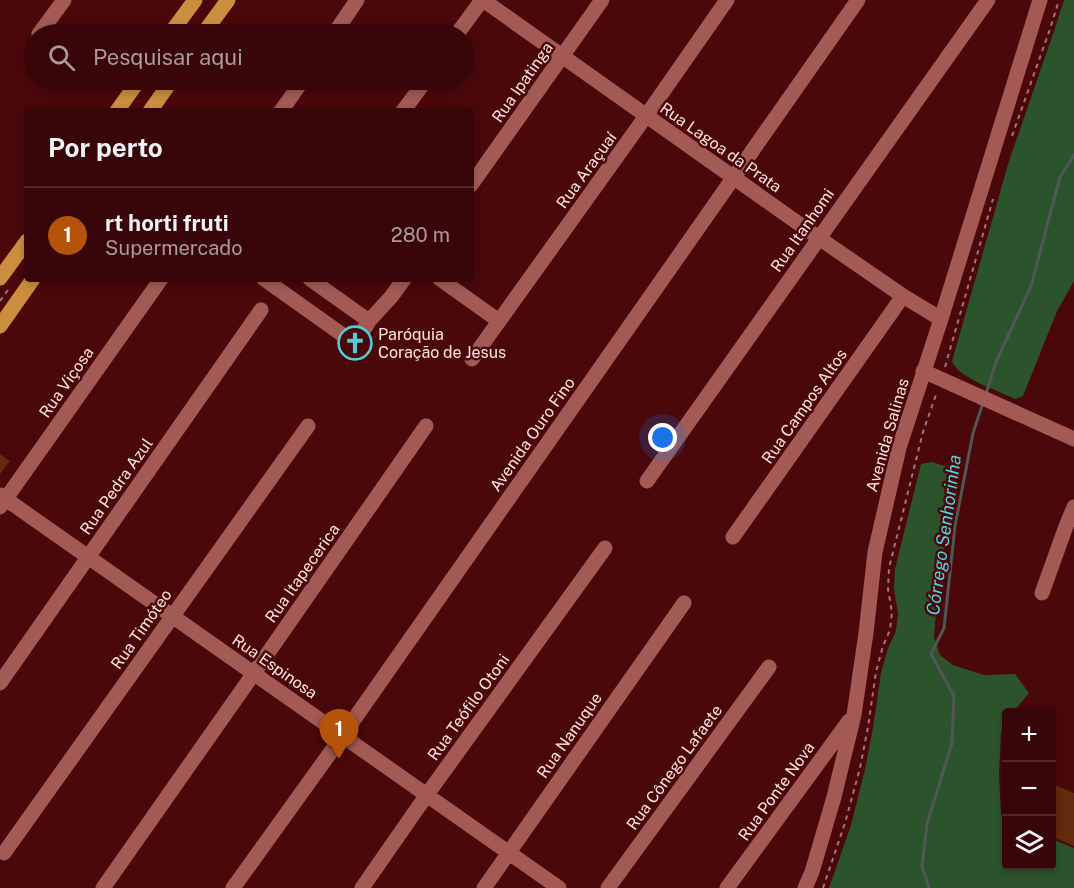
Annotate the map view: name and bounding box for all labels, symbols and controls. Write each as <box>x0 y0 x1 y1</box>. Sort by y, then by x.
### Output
search box <box>24 24 474 90</box>
street label: Rua Ipatinga <box>488 39 557 126</box>
icon: search <box>45 41 78 74</box>
text: Pesquisar aqui <box>93 44 243 70</box>
street label: Rua Lagoa da Prata <box>656 98 785 196</box>
street label: Rua Araçuaí <box>552 128 621 212</box>
text: Por perto <box>48 132 163 163</box>
street label: Rua Itanhomi <box>767 185 838 276</box>
text: rt horti fruti <box>105 210 229 236</box>
text: 1 <box>63 223 72 247</box>
text: 280 m <box>391 223 450 247</box>
text: Supermercado <box>105 236 243 260</box>
church icon: Paróquia Coração de Jesus <box>337 325 373 361</box>
place label: Paróquia Coração de Jesus <box>378 325 506 362</box>
street label: Rua Viçosa <box>35 343 98 421</box>
street label: Rua Campos Altos <box>758 345 851 467</box>
street label: Avenida Ouro Fino <box>486 374 579 495</box>
street label: Avenida Salinas <box>862 376 913 494</box>
your location <box>648 423 677 452</box>
street label: Rua Pedra Azul <box>76 434 157 538</box>
water label: Córrego Senhorinha <box>922 453 965 617</box>
street label: Rua Itapecerica <box>261 520 343 626</box>
street label: Rua Timóteo <box>107 586 176 673</box>
street label: Rua Espinosa <box>229 630 321 703</box>
street label: Rua Teófilo Otoni <box>424 651 513 764</box>
street label: Rua Nanuque <box>533 689 606 782</box>
street label: Rua Cônego Lafaete <box>623 701 726 834</box>
map controls <box>1002 708 1056 870</box>
button: + <box>1002 708 1056 762</box>
pin: 1 <box>320 710 358 759</box>
street label: Rua Ponte Nova <box>734 738 819 844</box>
button: − <box>1002 762 1056 816</box>
button: layers <box>1002 816 1056 870</box>

